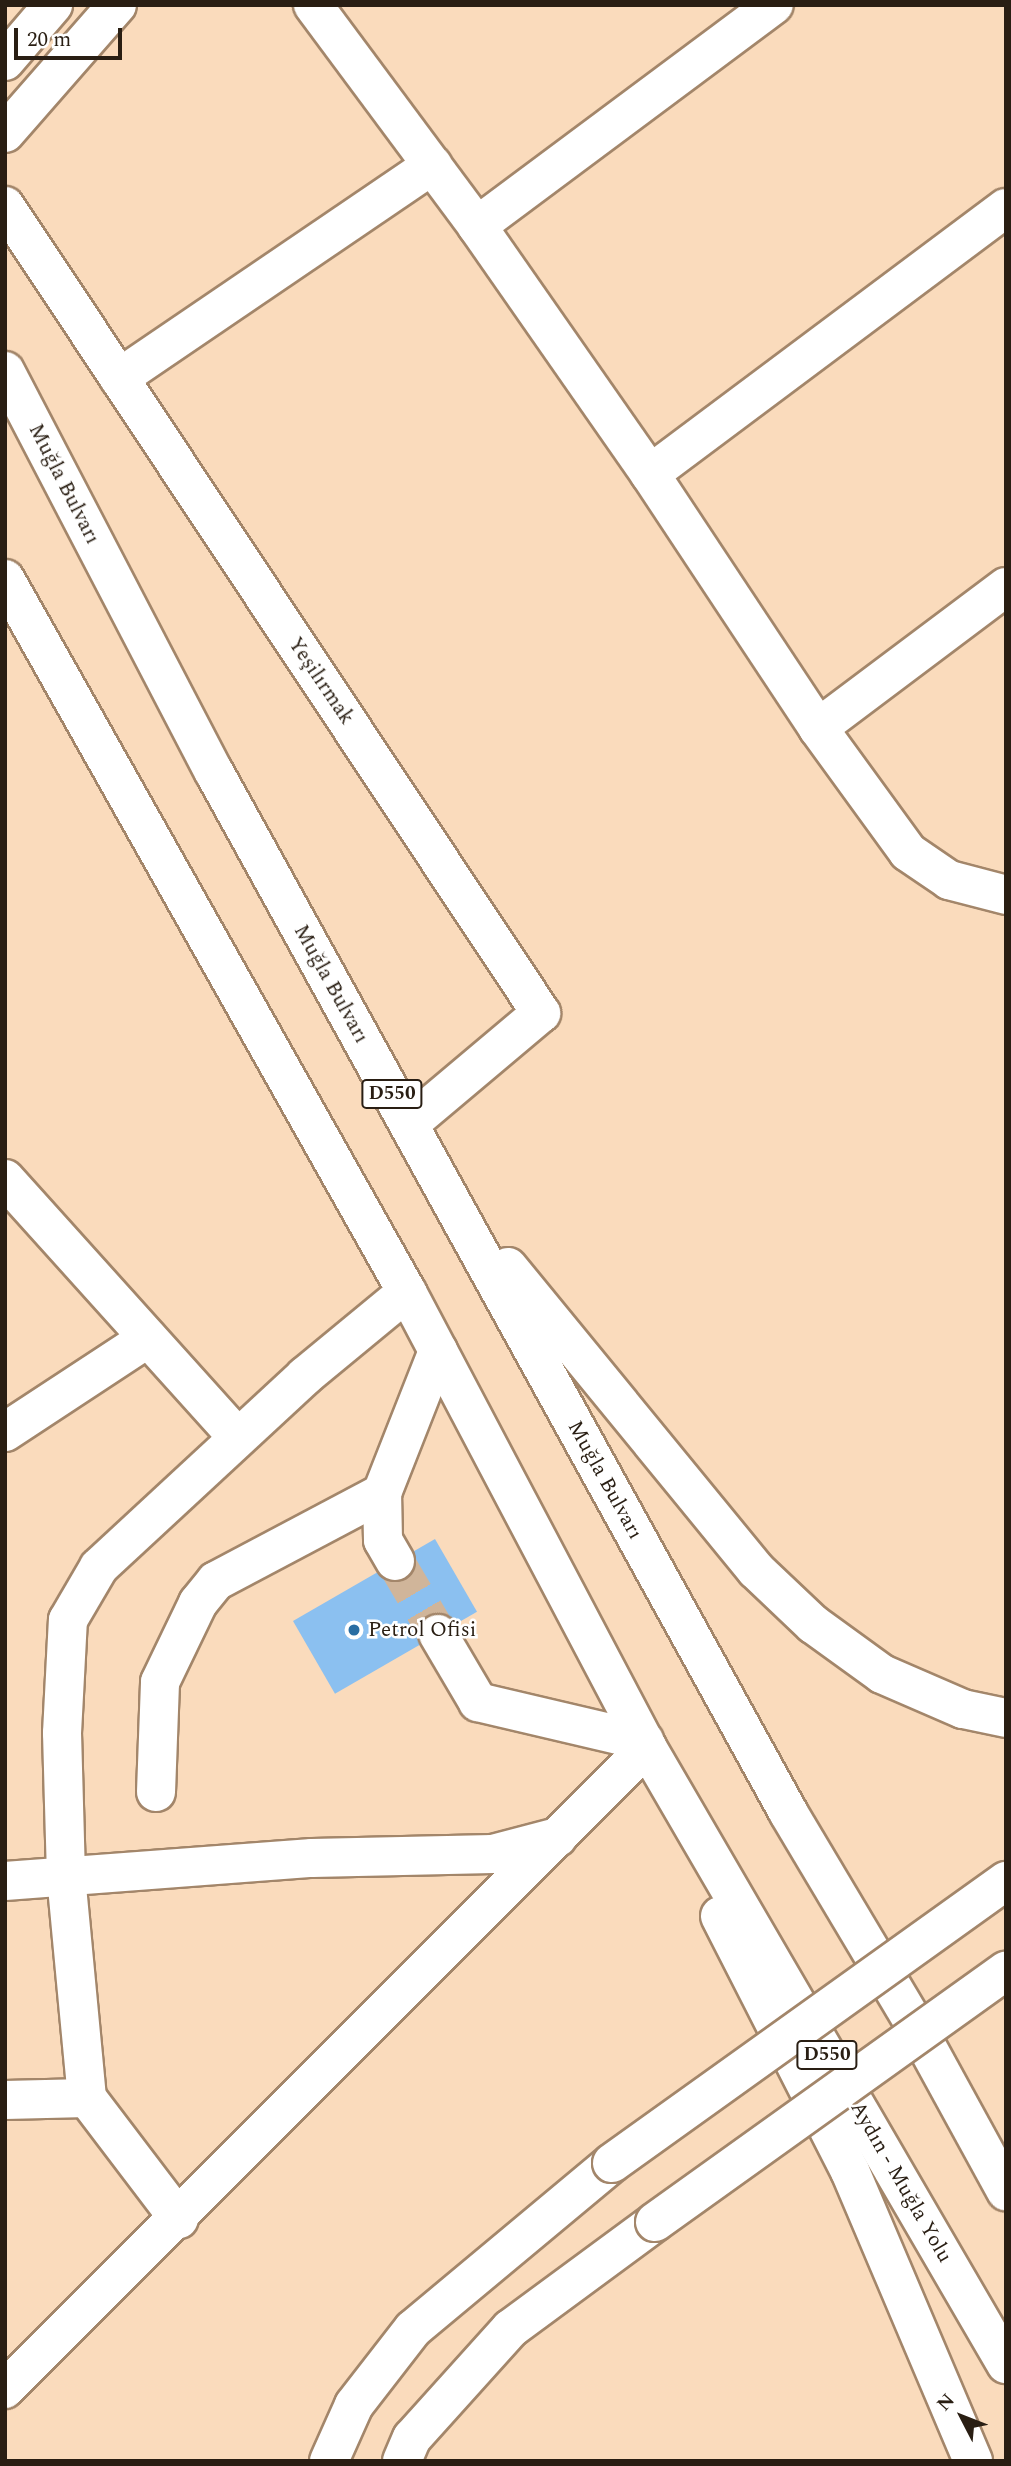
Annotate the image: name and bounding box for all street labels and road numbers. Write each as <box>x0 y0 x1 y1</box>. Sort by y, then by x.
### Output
street label: Muğla Bulvarı <box>23 420 105 548</box>
street label: Yeşilırmak <box>283 632 359 730</box>
street label: Muğla Bulvarı <box>288 920 374 1048</box>
road number: D550 <box>360 1078 424 1110</box>
street label: Muğla Bulvarı <box>562 1416 648 1544</box>
road number: D550 <box>796 2039 858 2070</box>
street label: Aydın - Muğla Yolu <box>845 2097 957 2267</box>

